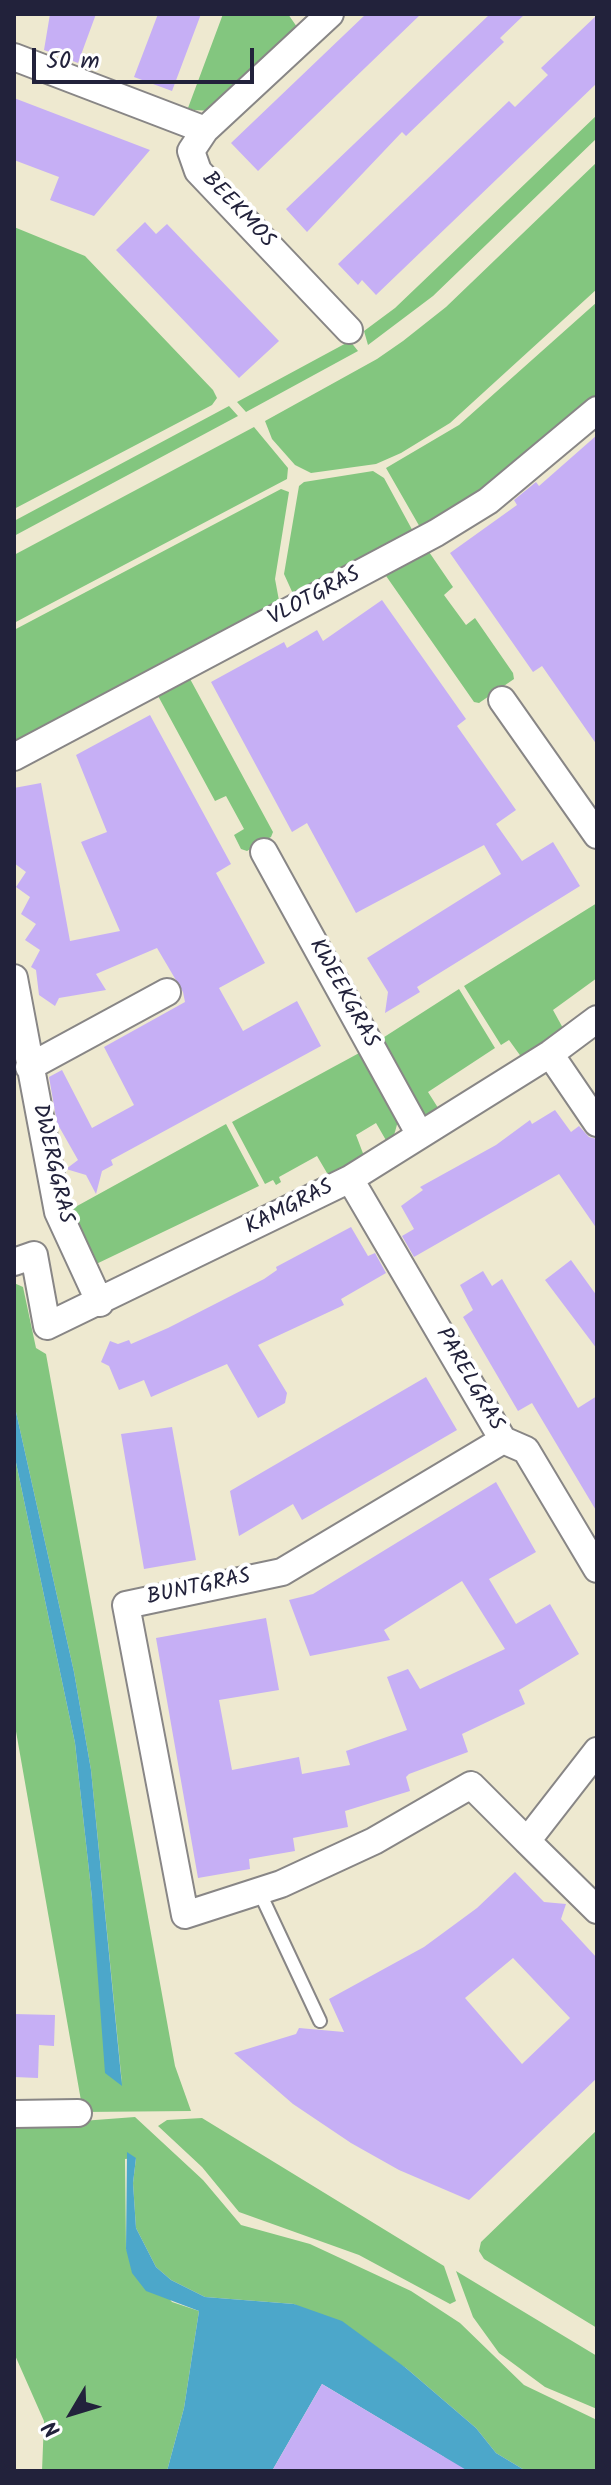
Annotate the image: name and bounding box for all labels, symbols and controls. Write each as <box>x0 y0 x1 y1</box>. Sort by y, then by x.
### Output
scale bar <box>36 32 258 82</box>
text: 50 m <box>46 42 100 81</box>
street label: BEEKMOS <box>195 167 279 255</box>
street label: VLOTGRAS <box>265 563 365 633</box>
street label: KWEEKGRAS <box>301 935 383 1053</box>
street label: DWERGGRAS <box>24 1102 78 1226</box>
street label: KAMGRAS <box>242 1176 338 1242</box>
street label: PARELGRAS <box>428 1324 508 1436</box>
street label: BUNTGRAS <box>145 1565 253 1613</box>
north arrow <box>32 2373 112 2453</box>
text: N <box>35 2412 71 2444</box>

